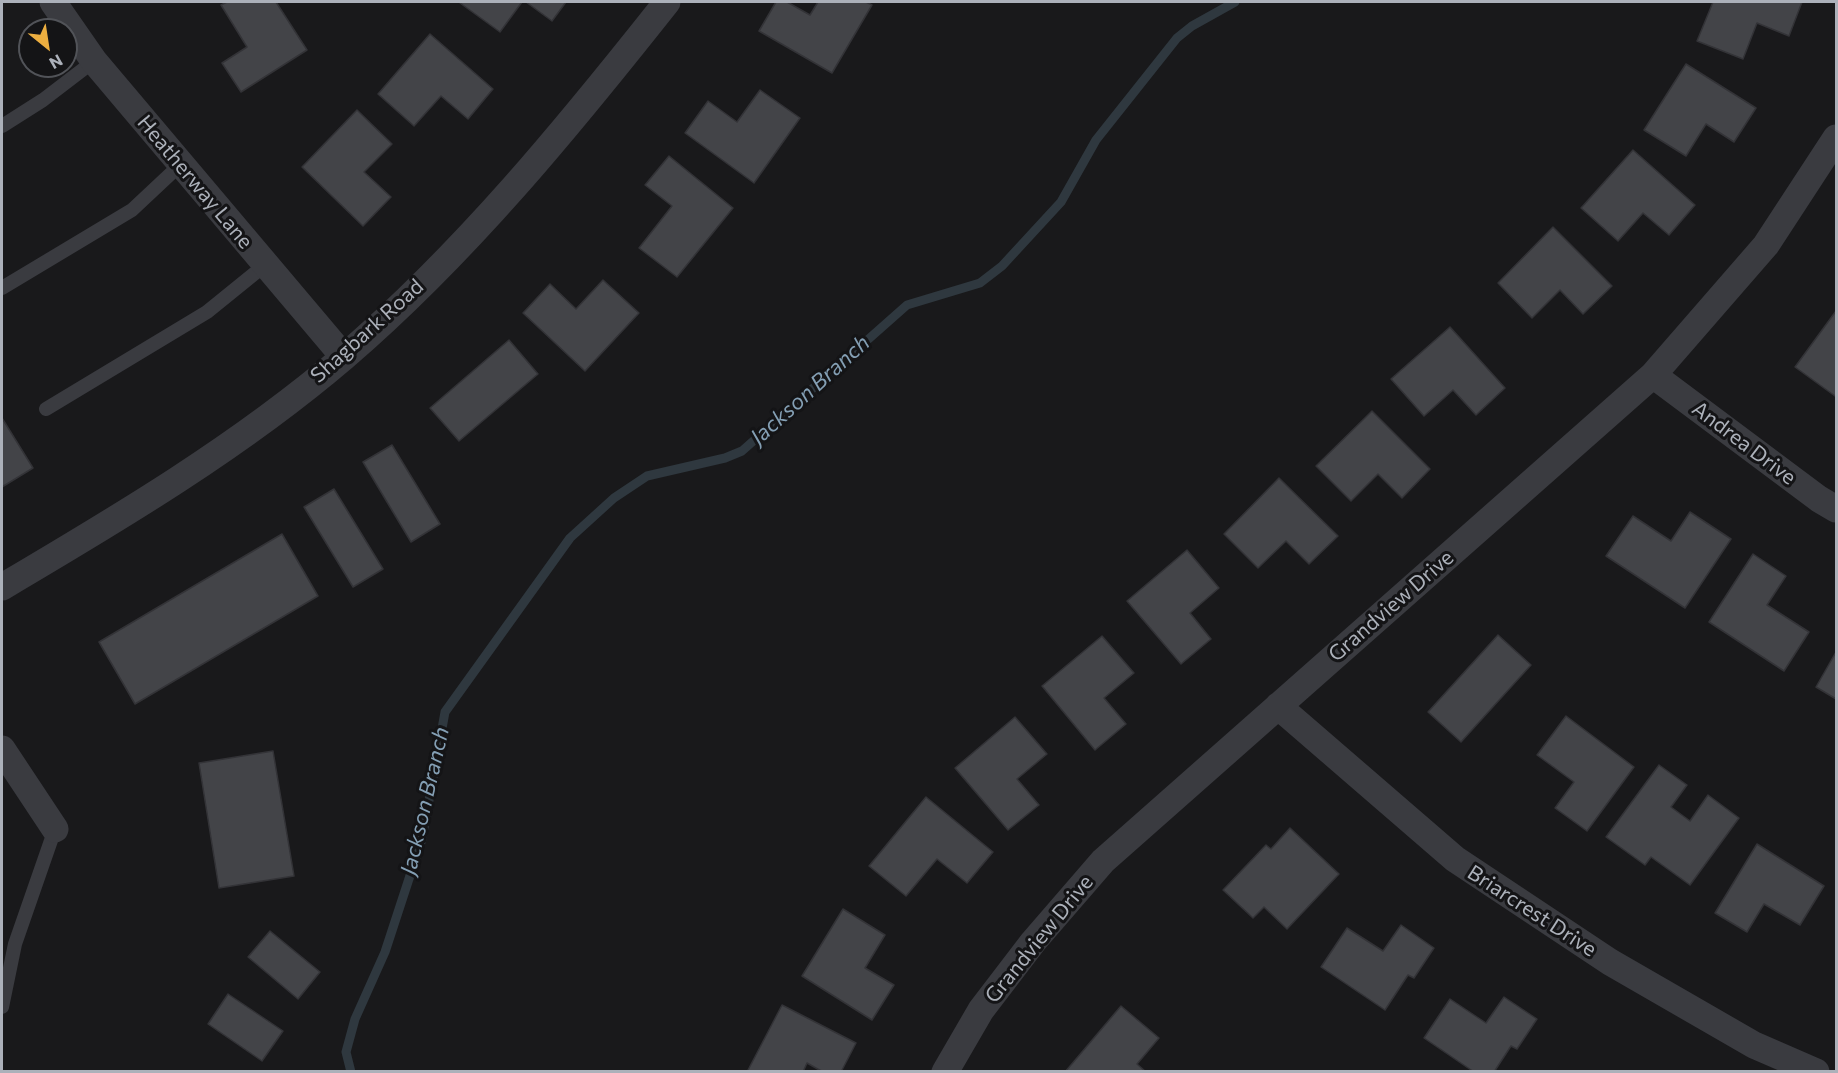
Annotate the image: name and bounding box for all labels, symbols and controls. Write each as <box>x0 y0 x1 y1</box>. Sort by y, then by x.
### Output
north arrow <box>18 18 78 78</box>
text: N <box>46 51 66 74</box>
street label: Heatherway Lane <box>132 110 258 254</box>
street label: Shagbark Road <box>305 274 429 388</box>
water label: Jackson Branch <box>745 330 875 450</box>
street label: Andrea Drive <box>1687 396 1801 490</box>
street label: Grandview Drive <box>1323 545 1459 667</box>
water label: Jackson Branch <box>395 724 455 878</box>
street label: Briarcrest Drive <box>1463 860 1601 962</box>
street label: Grandview Drive <box>980 870 1098 1008</box>

